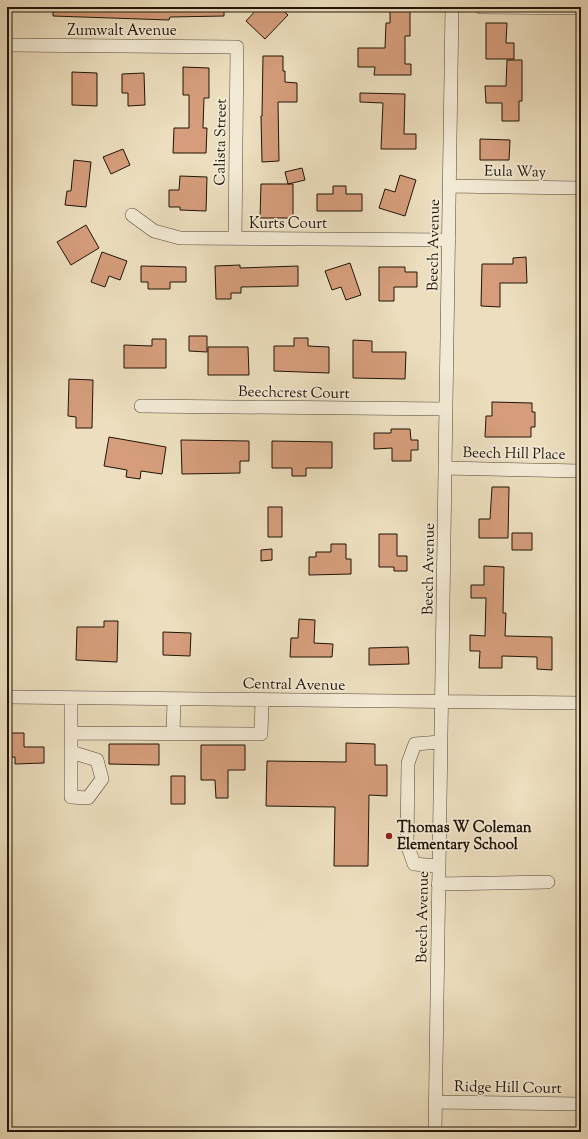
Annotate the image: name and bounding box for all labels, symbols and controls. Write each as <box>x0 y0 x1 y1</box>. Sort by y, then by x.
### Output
street label: Zumwalt Avenue <box>67 21 177 42</box>
street label: Calista Street <box>210 98 233 186</box>
street label: Eula Way <box>484 161 547 184</box>
street label: Beech Avenue <box>423 199 446 291</box>
street label: Kurts Court <box>249 214 327 235</box>
street label: Beechcrest Court <box>238 382 350 405</box>
street label: Beech Hill Place <box>462 443 566 466</box>
street label: Beech Avenue <box>418 523 441 615</box>
street label: Central Avenue <box>243 674 345 697</box>
place label: Thomas W Coleman Elementary School <box>397 818 532 856</box>
marker: Thomas W Coleman Elementary School <box>384 831 394 841</box>
street label: Beech Avenue <box>412 871 435 963</box>
street label: Ridge Hill Court <box>454 1077 562 1100</box>

